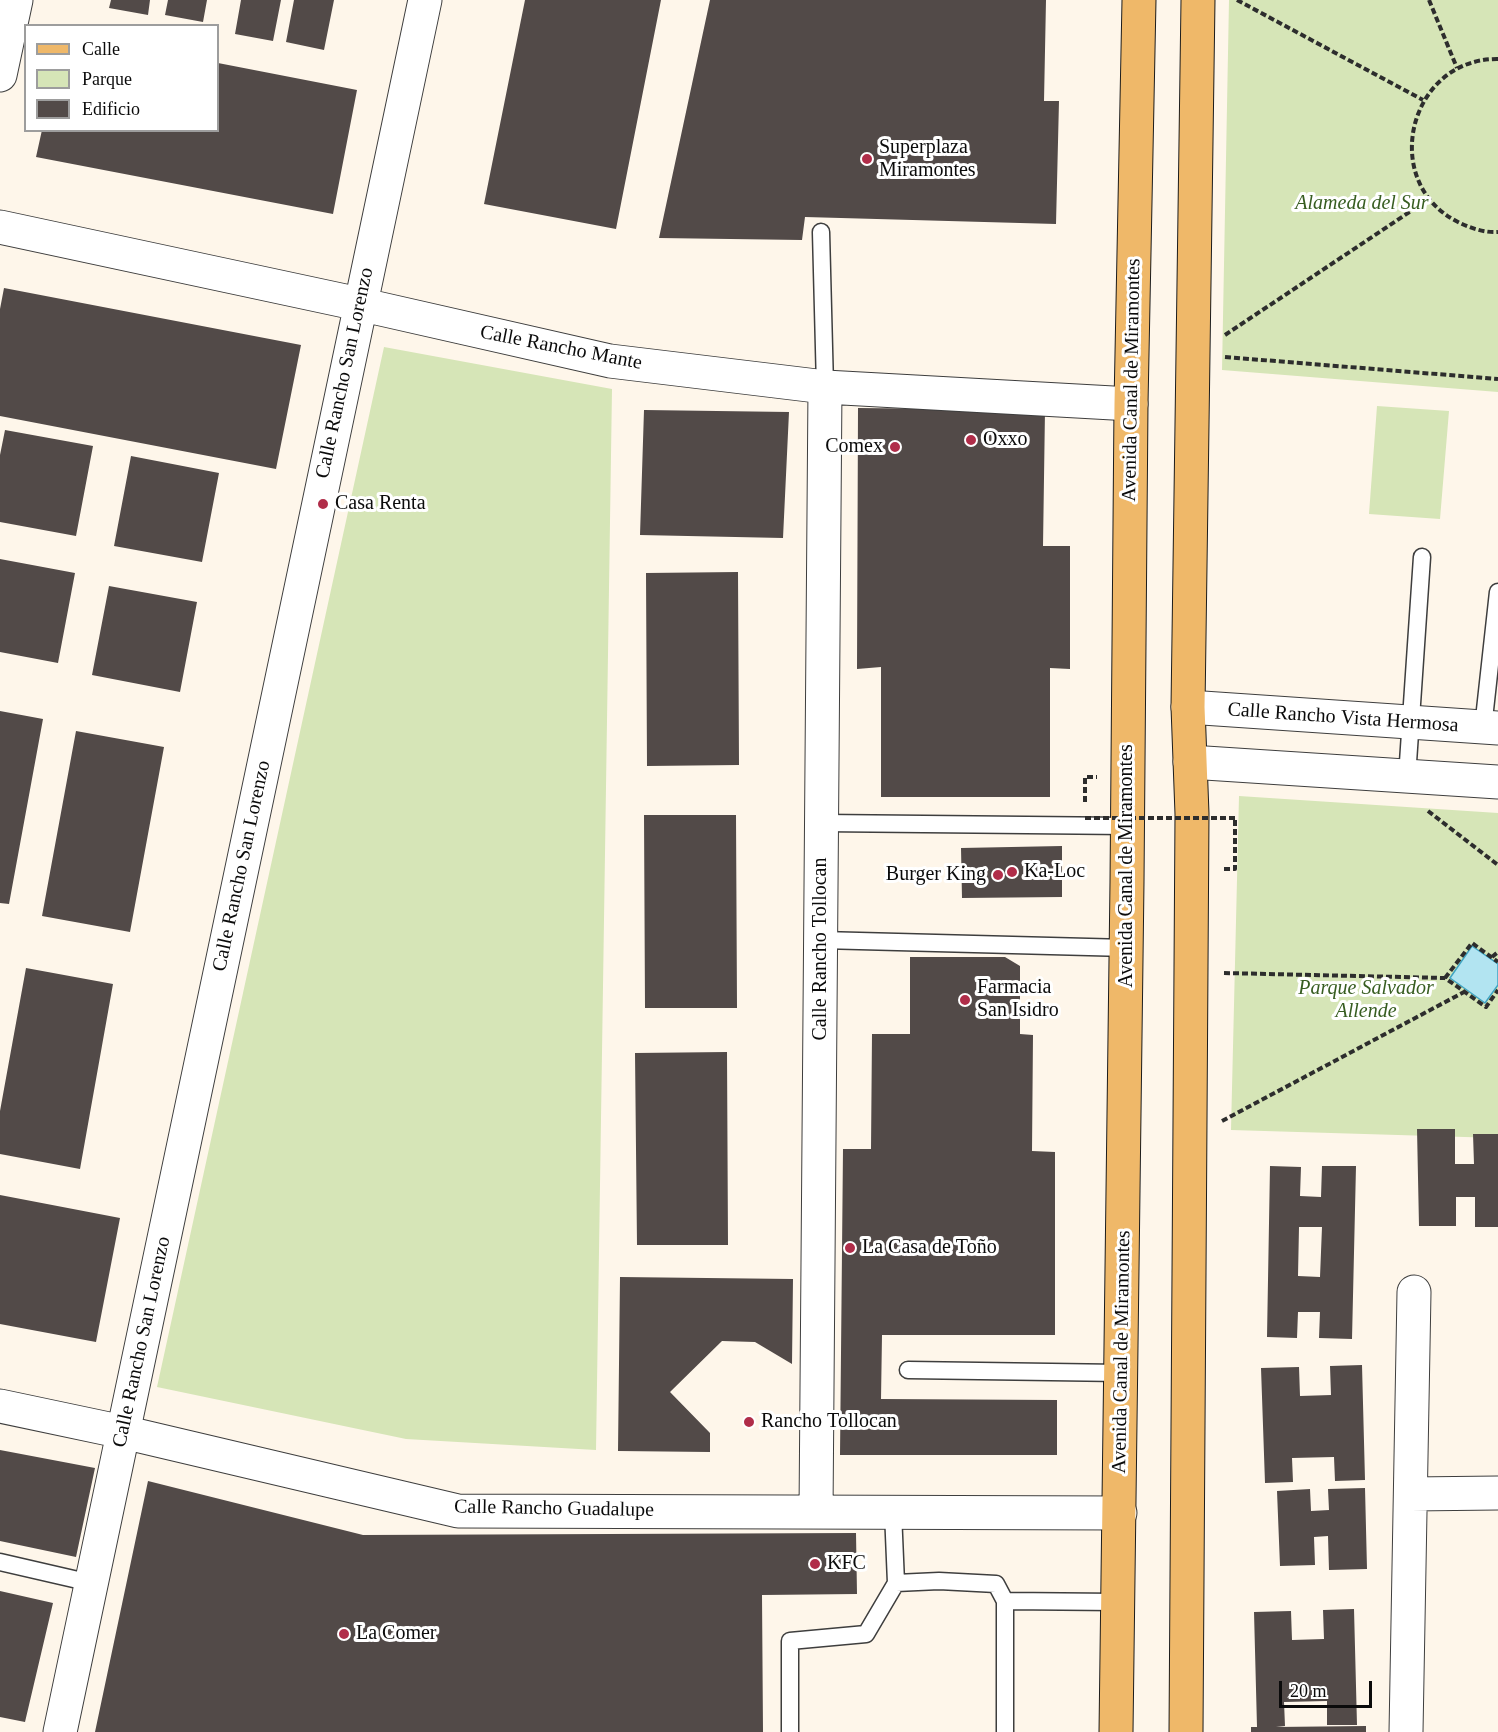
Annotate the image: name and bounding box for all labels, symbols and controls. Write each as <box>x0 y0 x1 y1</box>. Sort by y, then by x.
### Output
legend <box>24 24 219 132</box>
text: Calle <box>82 39 120 59</box>
text: Parque <box>82 69 132 89</box>
text: Edificio <box>82 99 140 119</box>
place label: Superplaza Miramontes <box>879 136 976 183</box>
marker: Superplaza Miramontes <box>860 152 874 166</box>
park label: Alameda del Sur <box>1295 192 1429 216</box>
street label: Avenida Canal de Miramontes <box>1118 258 1146 502</box>
street label: Calle Rancho San Lorenzo <box>311 265 379 481</box>
street label: Calle Rancho Mante <box>478 321 644 375</box>
place label: Oxxo <box>983 428 1027 452</box>
marker: Oxxo <box>964 433 978 447</box>
place label: Comex <box>825 435 883 459</box>
marker: Comex <box>888 440 902 454</box>
place label: Casa Renta <box>335 492 426 516</box>
marker: Casa Renta <box>316 497 330 511</box>
street label: Calle Rancho Vista Hermosa <box>1227 698 1459 738</box>
street label: Avenida Canal de Miramontes <box>1115 744 1139 988</box>
street label: Calle Rancho San Lorenzo <box>208 758 276 974</box>
street label: Calle Rancho Tollocan <box>809 858 833 1040</box>
place label: Ka-Loc <box>1024 860 1085 884</box>
place label: Burger King <box>886 863 986 887</box>
marker: Ka-Loc <box>1005 865 1019 879</box>
marker: Burger King <box>991 868 1005 882</box>
place label: Farmacia San Isidro <box>977 976 1059 1023</box>
park label: Parque Salvador Allende <box>1298 977 1434 1024</box>
marker: Farmacia San Isidro <box>958 993 972 1007</box>
street label: Avenida Canal de Miramontes <box>1108 1230 1136 1474</box>
street label: Calle Rancho San Lorenzo <box>108 1234 176 1450</box>
place label: La Casa de Toño <box>862 1236 997 1260</box>
marker: La Casa de Toño <box>843 1241 857 1255</box>
place label: Rancho Tollocan <box>761 1410 897 1434</box>
marker: Rancho Tollocan <box>742 1415 756 1429</box>
street label: Calle Rancho Guadalupe <box>454 1495 654 1523</box>
place label: KFC <box>827 1552 866 1576</box>
marker: KFC <box>808 1557 822 1571</box>
place label: La Comer <box>356 1622 437 1646</box>
marker: La Comer <box>337 1627 351 1641</box>
scale bar <box>1282 1669 1375 1707</box>
text: 20 m <box>1290 1681 1327 1701</box>

